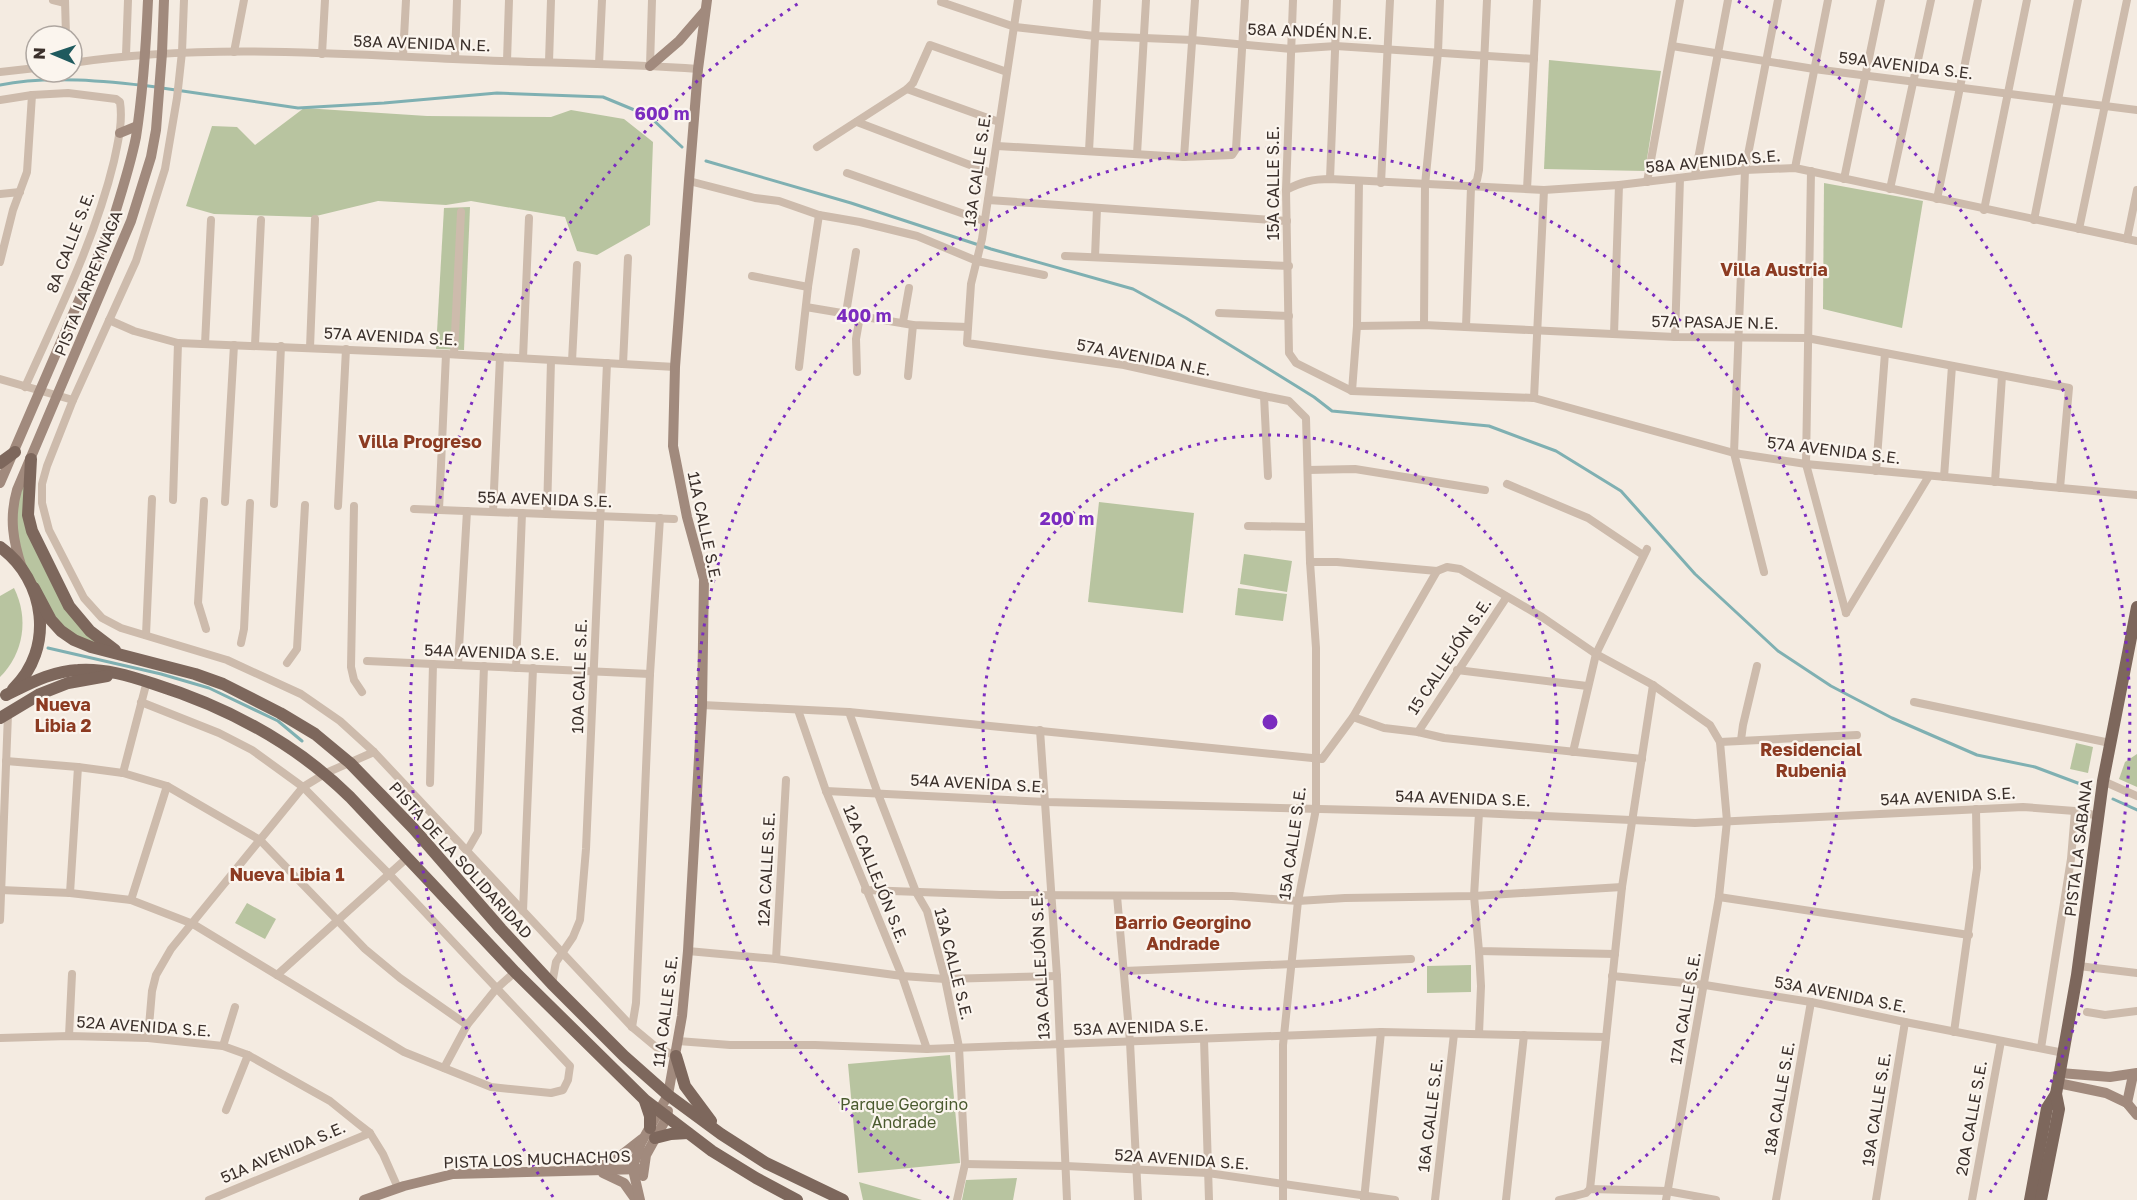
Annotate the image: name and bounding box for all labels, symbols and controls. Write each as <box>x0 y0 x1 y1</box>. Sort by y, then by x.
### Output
street label: 58A ANDÉN N.E. <box>1247 19 1373 43</box>
north arrow <box>24 24 84 84</box>
street label: 58A AVENIDA N.E. <box>353 31 491 55</box>
text: N <box>29 47 49 60</box>
street label: 59A AVENIDA S.E. <box>1837 47 1975 83</box>
text: 600 m <box>634 102 690 124</box>
street label: 13A CALLE S.E. <box>959 112 995 228</box>
street label: 15A CALLE S.E. <box>1263 126 1283 240</box>
street label: 58A AVENIDA S.E. <box>1645 145 1781 177</box>
street label: 8A CALLE S.E. <box>41 188 99 296</box>
street label: PISTA LARREYNAGA <box>50 207 126 359</box>
district label: Villa Austria <box>1720 258 1828 280</box>
text: 400 m <box>837 304 891 326</box>
street label: 57A PASAJE N.E. <box>1651 311 1779 333</box>
street label: 57A AVENIDA S.E. <box>323 322 459 350</box>
street label: 57A AVENIDA N.E. <box>1075 334 1213 380</box>
district label: Villa Progreso <box>358 430 482 452</box>
street label: 57A AVENIDA S.E. <box>1766 432 1902 468</box>
street label: 11A CALLE S.E. <box>683 470 727 584</box>
street label: 55A AVENIDA S.E. <box>477 487 613 511</box>
text: 200 m <box>1040 507 1094 529</box>
street label: 15 CALLEJÓN S.E. <box>1403 594 1495 718</box>
street label: 10A CALLE S.E. <box>567 618 591 734</box>
street label: 54A AVENIDA S.E. <box>424 640 560 664</box>
district label: Nueva Libia 2 <box>34 693 92 736</box>
centre of rings <box>1260 712 1280 732</box>
district label: Residencial Rubenia <box>1760 738 1862 781</box>
street label: 54A AVENIDA S.E. <box>910 769 1046 797</box>
street label: PISTA DE LA SOLIDARIDAD <box>385 777 537 943</box>
street label: PISTA LA SABANA <box>2060 778 2096 918</box>
street label: 54A AVENIDA S.E. <box>1880 782 2016 810</box>
street label: 15A CALLE S.E. <box>1274 785 1310 901</box>
street label: 54A AVENIDA S.E. <box>1395 786 1531 810</box>
street label: 12A CALLEJÓN S.E. <box>839 802 913 946</box>
street label: 12A CALLE S.E. <box>753 811 779 927</box>
district label: Nueva Libia 1 <box>229 863 345 885</box>
street label: 13A CALLEJÓN S.E. <box>1026 892 1054 1040</box>
street label: 13A CALLE S.E. <box>930 906 978 1022</box>
district label: Barrio Georgino Andrade <box>1115 911 1251 954</box>
street label: 17A CALLE S.E. <box>1665 950 1705 1066</box>
street label: 11A CALLE S.E. <box>648 954 682 1068</box>
street label: 53A AVENIDA S.E. <box>1773 971 1909 1017</box>
street label: 52A AVENIDA S.E. <box>76 1011 212 1041</box>
street label: 53A AVENIDA S.E. <box>1073 1015 1209 1039</box>
street label: 18A CALLE S.E. <box>1759 1040 1799 1156</box>
street label: 19A CALLE S.E. <box>1857 1051 1895 1167</box>
street label: 16A CALLE S.E. <box>1413 1057 1447 1173</box>
street label: 20A CALLE S.E. <box>1951 1059 1991 1177</box>
park label: Parque Georgino Andrade <box>840 1094 968 1132</box>
street label: 51A AVENIDA S.E. <box>218 1117 348 1187</box>
street label: 52A AVENIDA S.E. <box>1114 1144 1250 1174</box>
street label: PISTA LOS MUCHACHOS <box>443 1146 631 1172</box>

